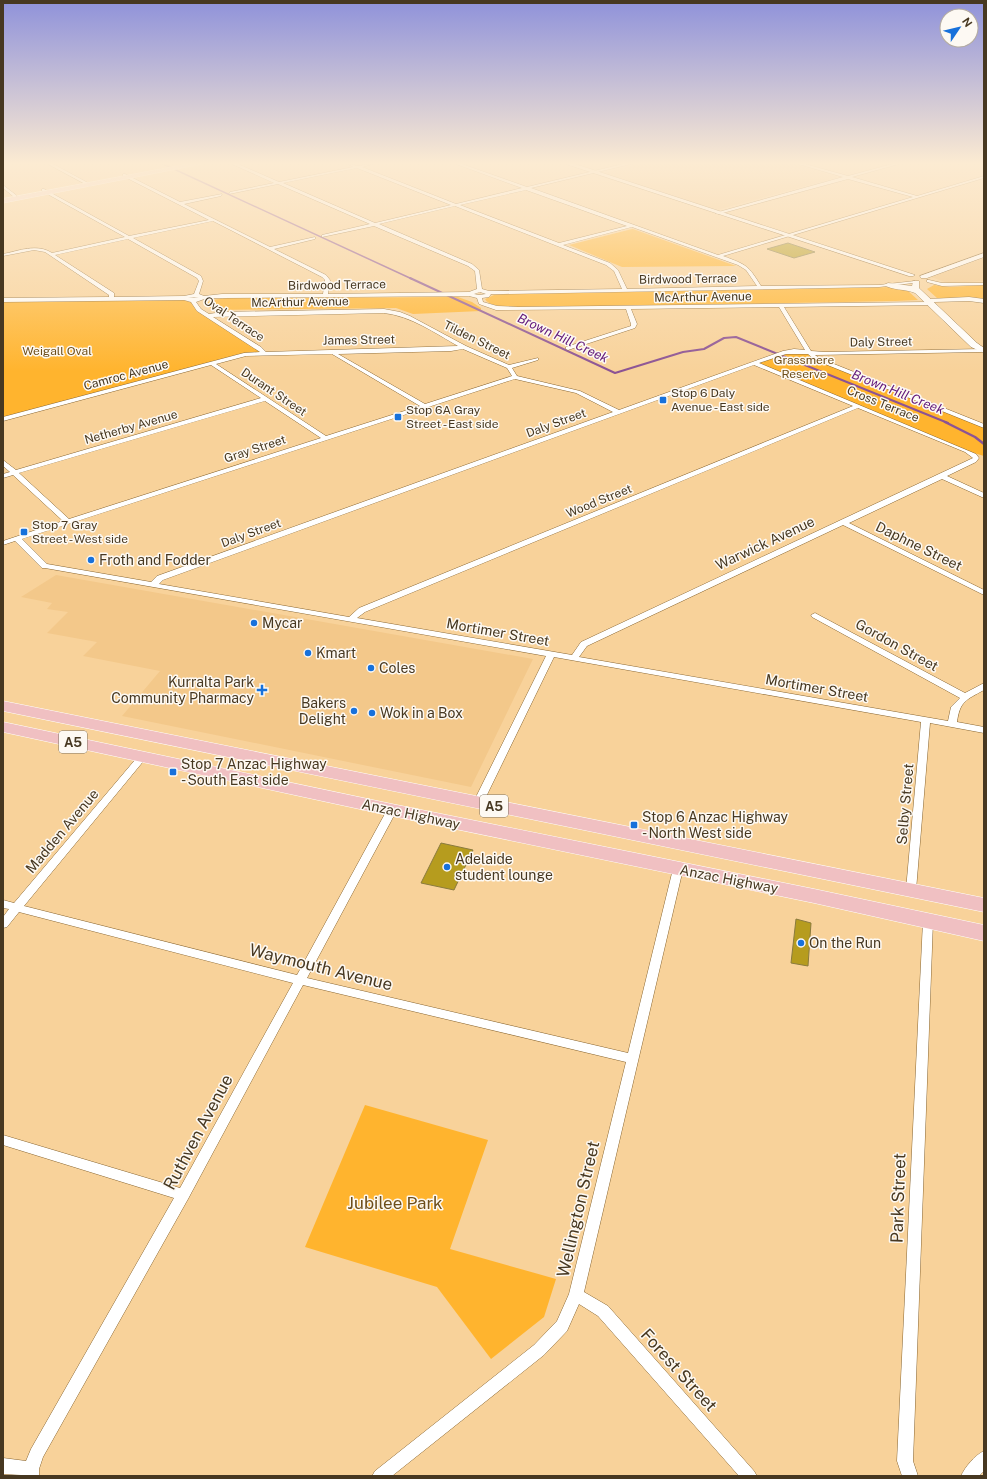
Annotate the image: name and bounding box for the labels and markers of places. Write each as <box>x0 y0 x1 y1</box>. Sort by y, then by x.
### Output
place label: Stop 6 Daly Avenue - East side <box>671 386 770 414</box>
marker: Stop 6 Daly Avenue - East side <box>658 395 668 405</box>
place label: Stop 6A Gray Street - East side <box>406 403 499 431</box>
marker: Stop 6A Gray Street - East side <box>393 412 403 422</box>
place label: Stop 7 Gray Street - West side <box>32 518 128 546</box>
marker: Stop 7 Gray Street - West side <box>19 527 29 537</box>
place label: Froth and Fodder <box>99 552 211 568</box>
marker: Froth and Fodder <box>86 555 96 565</box>
place label: Mycar <box>262 615 302 631</box>
marker: Mycar <box>249 618 259 628</box>
place label: Kmart <box>316 645 356 661</box>
marker: Kmart <box>303 648 313 658</box>
place label: Coles <box>379 660 415 676</box>
marker: Coles <box>366 663 376 673</box>
place label: Kurralta Park Community Pharmacy <box>111 674 255 706</box>
marker: Kurralta Park Community Pharmacy <box>257 685 267 695</box>
place label: Bakers Delight <box>299 695 346 727</box>
place label: Wok in a Box <box>380 705 463 721</box>
marker: Bakers Delight <box>349 706 359 716</box>
marker: Wok in a Box <box>367 708 377 718</box>
place label: Stop 7 Anzac Highway - South East side <box>181 756 327 788</box>
marker: Stop 7 Anzac Highway - South East side <box>168 767 178 777</box>
place label: Stop 6 Anzac Highway - North West side <box>642 809 788 841</box>
marker: Stop 6 Anzac Highway - North West side <box>629 820 639 830</box>
place label: Adelaide student lounge <box>455 851 553 883</box>
marker: Adelaide student lounge <box>442 862 452 872</box>
place label: On the Run <box>809 935 881 951</box>
marker: On the Run <box>796 938 806 948</box>

